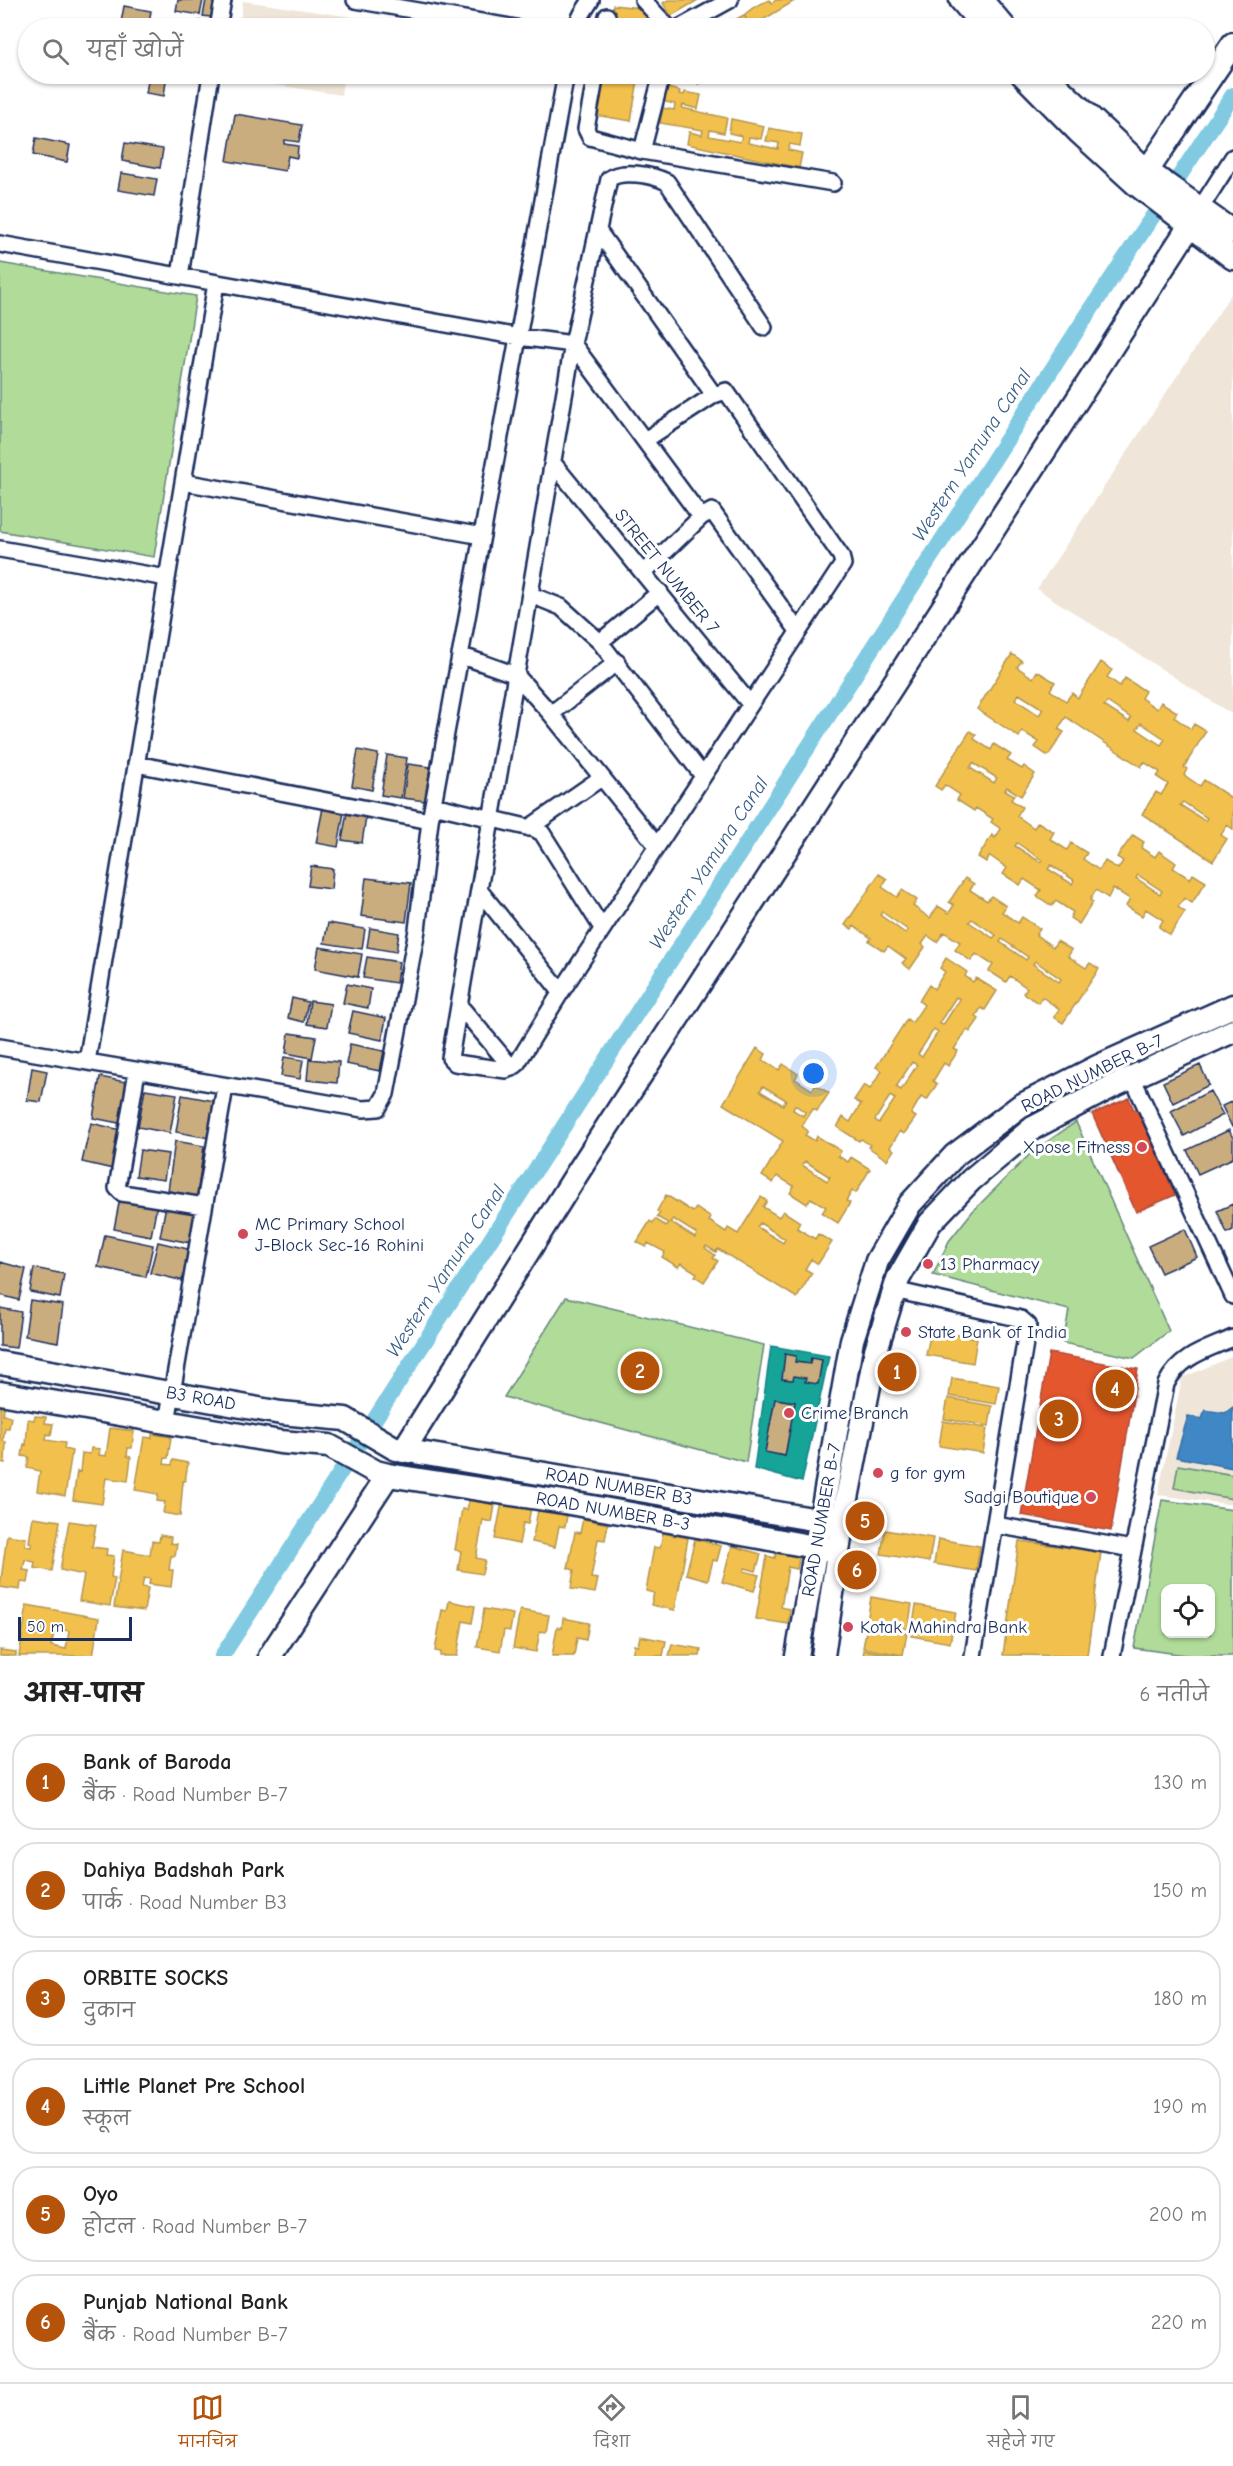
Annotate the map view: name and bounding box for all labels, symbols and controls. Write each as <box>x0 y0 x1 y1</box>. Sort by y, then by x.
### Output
search box <box>18 18 1215 84</box>
icon: search <box>39 35 72 68</box>
text: यहाँ खोजें <box>87 37 183 63</box>
water label: Western Yamuna Canal <box>907 364 1036 546</box>
street label: STREET NUMBER 7 <box>610 505 723 638</box>
water label: Western Yamuna Canal <box>644 772 773 954</box>
street label: ROAD NUMBER B-7 <box>1018 1030 1167 1117</box>
your location <box>799 1059 828 1088</box>
place label: Xpose Fitness <box>1023 1137 1130 1158</box>
marker: Xpose Fitness <box>1135 1140 1149 1154</box>
water label: Western Yamuna Canal <box>381 1180 510 1362</box>
place label: MC Primary School J-Block Sec-16 Rohini <box>255 1214 424 1256</box>
marker: MC Primary School J-Block Sec-16 Rohini <box>236 1227 250 1241</box>
place label: 13 Pharmacy <box>940 1254 1040 1275</box>
marker: 13 Pharmacy <box>921 1257 935 1271</box>
place label: State Bank of India <box>918 1322 1067 1343</box>
marker: State Bank of India <box>899 1325 913 1339</box>
pin: 2 <box>620 1348 660 1394</box>
pin: 1 <box>878 1350 916 1394</box>
pin: 4 <box>1096 1366 1134 1412</box>
street label: B3 ROAD <box>164 1382 237 1415</box>
pin: 3 <box>1040 1396 1078 1442</box>
place label: Crime Branch <box>801 1403 909 1424</box>
marker: Crime Branch <box>782 1406 796 1420</box>
street label: ROAD NUMBER B-7 <box>798 1441 845 1598</box>
street label: ROAD NUMBER B3 <box>544 1463 694 1510</box>
place label: g for gym <box>890 1463 965 1484</box>
marker: g for gym <box>871 1466 885 1480</box>
place label: Sadgi Boutique <box>964 1487 1079 1508</box>
street label: ROAD NUMBER B-3 <box>534 1488 691 1535</box>
marker: Sadgi Boutique <box>1084 1490 1098 1504</box>
pin: 5 <box>846 1498 884 1544</box>
pin: 6 <box>838 1548 876 1592</box>
map controls <box>1161 1584 1215 1638</box>
button: locate <box>1161 1584 1215 1638</box>
scale bar <box>18 1614 132 1642</box>
place label: Kotak Mahindra Bank <box>860 1617 1027 1638</box>
text: 50 m <box>27 1618 64 1636</box>
marker: Kotak Mahindra Bank <box>841 1620 855 1634</box>
text: आस-पास <box>24 1679 143 1709</box>
text: 6 नतीजे <box>1140 1683 1209 1706</box>
text: Bank of Baroda <box>83 1749 231 1775</box>
text: 1 <box>42 1771 49 1794</box>
text: 130 m <box>1154 1771 1207 1794</box>
text: बैंक · Road Number B-7 <box>83 1783 287 1806</box>
text: Dahiya Badshah Park <box>83 1857 284 1883</box>
text: 2 <box>41 1879 50 1902</box>
text: 150 m <box>1153 1879 1207 1902</box>
text: पार्क · Road Number B3 <box>83 1891 287 1914</box>
text: ORBITE SOCKS <box>83 1965 228 1991</box>
text: 3 <box>41 1987 50 2010</box>
text: 180 m <box>1153 1987 1207 2010</box>
text: दुकान <box>83 1999 135 2022</box>
text: Little Planet Pre School <box>83 2073 305 2099</box>
text: 4 <box>41 2095 50 2118</box>
text: 190 m <box>1153 2095 1207 2118</box>
text: स्कूल <box>83 2107 131 2130</box>
text: Oyo <box>83 2181 118 2207</box>
text: 5 <box>40 2203 51 2226</box>
text: 200 m <box>1149 2203 1207 2226</box>
text: होटल · Road Number B-7 <box>83 2215 307 2238</box>
text: Punjab National Bank <box>83 2289 288 2315</box>
text: 6 <box>40 2311 51 2334</box>
text: 220 m <box>1151 2311 1207 2334</box>
text: बैंक · Road Number B-7 <box>83 2323 287 2346</box>
tab: मानचित्र <box>178 2391 237 2459</box>
tab: दिशा <box>594 2391 630 2459</box>
tab: सहेजे गए <box>987 2391 1055 2459</box>

